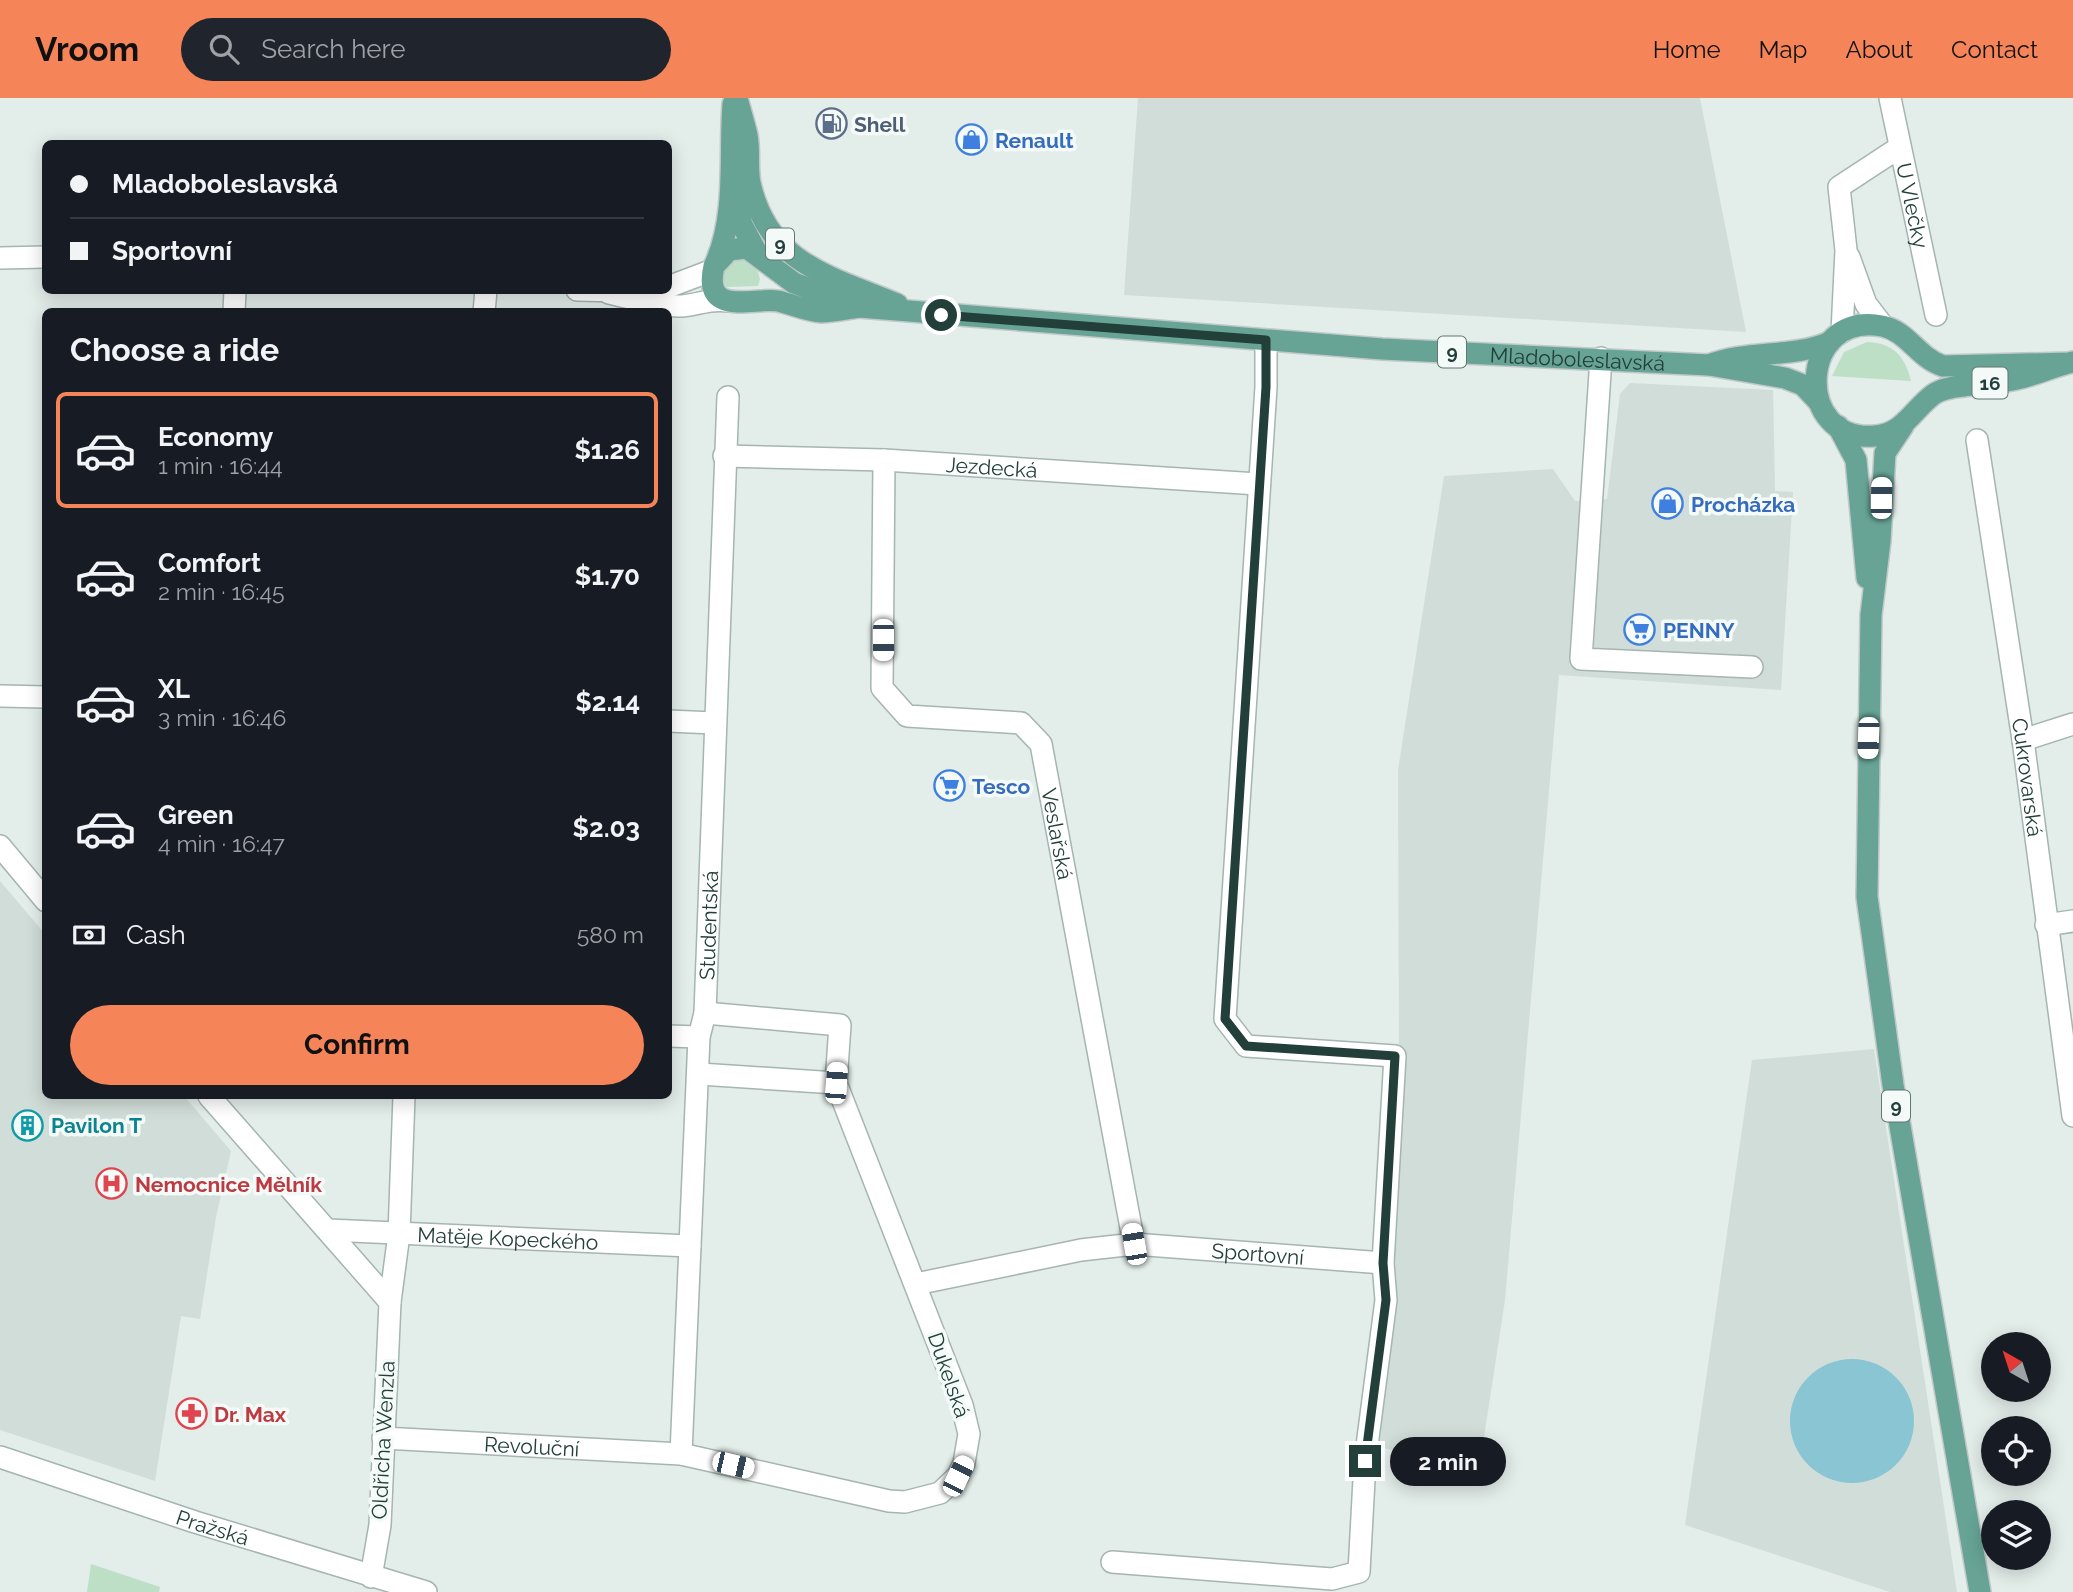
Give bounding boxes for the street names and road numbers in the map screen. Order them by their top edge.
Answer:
street label: U Vlečky [1892,161,1934,251]
road number: 9 [766,228,794,260]
road number: 9 [1438,336,1466,368]
street label: Mladoboleslavská [1489,342,1666,375]
road number: 16 [1972,368,2008,398]
street label: Jezdecká [945,452,1038,482]
street label: Cukrovarská [2007,716,2048,838]
street label: Veslařská [1037,786,1078,882]
street label: Studentská [694,870,723,980]
road number: 9 [1882,1090,1910,1122]
street label: Matěje Kopeckého [417,1221,599,1254]
street label: Sportovní [1211,1237,1305,1269]
street label: Dukelská [923,1329,975,1421]
street label: Oldřicha Wenzla [366,1360,400,1520]
street label: Revoluční [484,1431,580,1461]
street label: Pražská [173,1504,252,1550]

